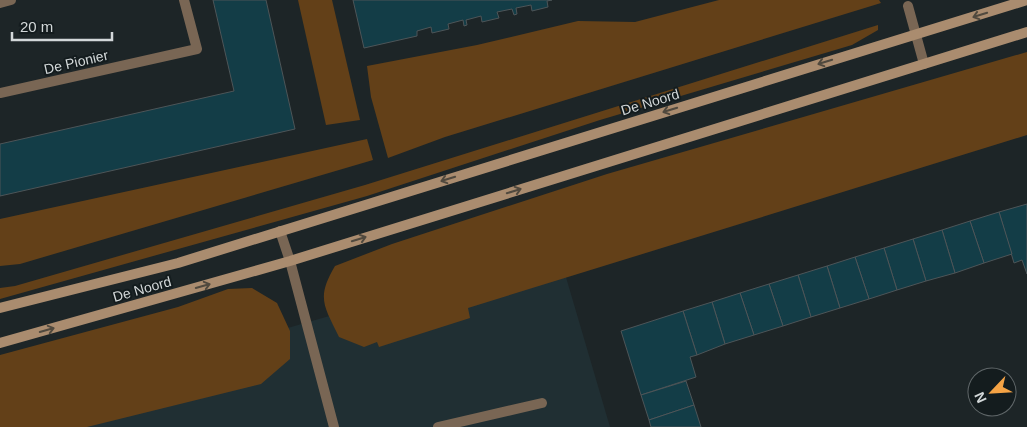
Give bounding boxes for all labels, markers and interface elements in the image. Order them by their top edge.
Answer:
scale bar [12,10,112,42]
one-way arrow [973,10,989,20]
text: 20 m [20,18,53,35]
street label: De Pionier [42,47,110,77]
one-way arrow [817,58,833,68]
street label: De Noord [619,86,681,118]
one-way arrow [662,106,678,116]
one-way arrow [440,175,456,185]
one-way arrow [506,186,522,196]
one-way arrow [351,234,367,244]
street label: De Noord [111,273,173,305]
one-way arrow [195,280,211,290]
one-way arrow [39,324,55,334]
north arrow [967,367,1017,417]
text: N [971,390,990,405]

